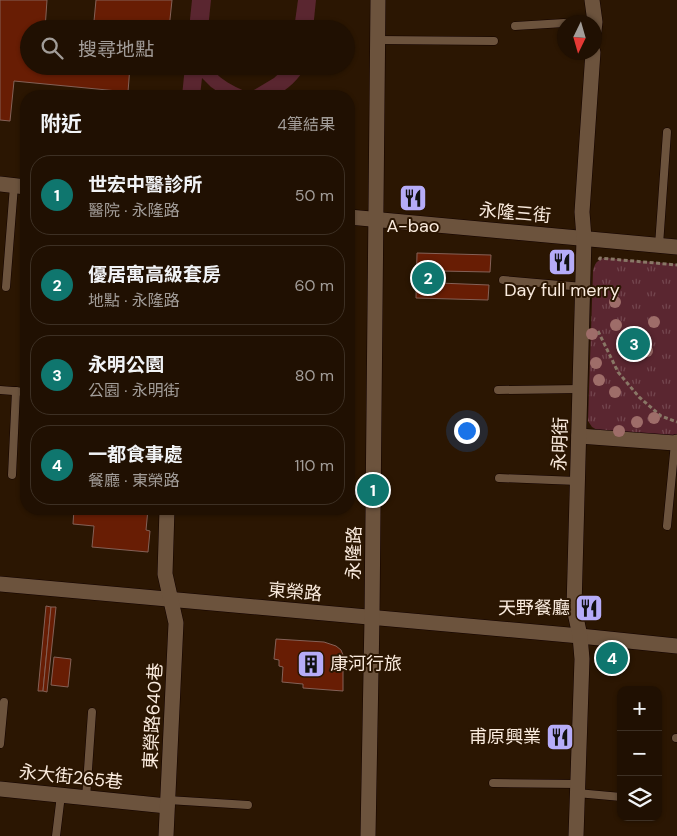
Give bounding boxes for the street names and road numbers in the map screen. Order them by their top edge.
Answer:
street label: 永隆三街 [478,198,552,228]
street label: 永明街 [547,417,573,471]
street label: 永隆路 [342,526,366,580]
street label: 東榮路 [267,578,323,606]
street label: 東榮路640巷 [138,662,168,770]
street label: 永大街265巷 [18,760,124,794]

